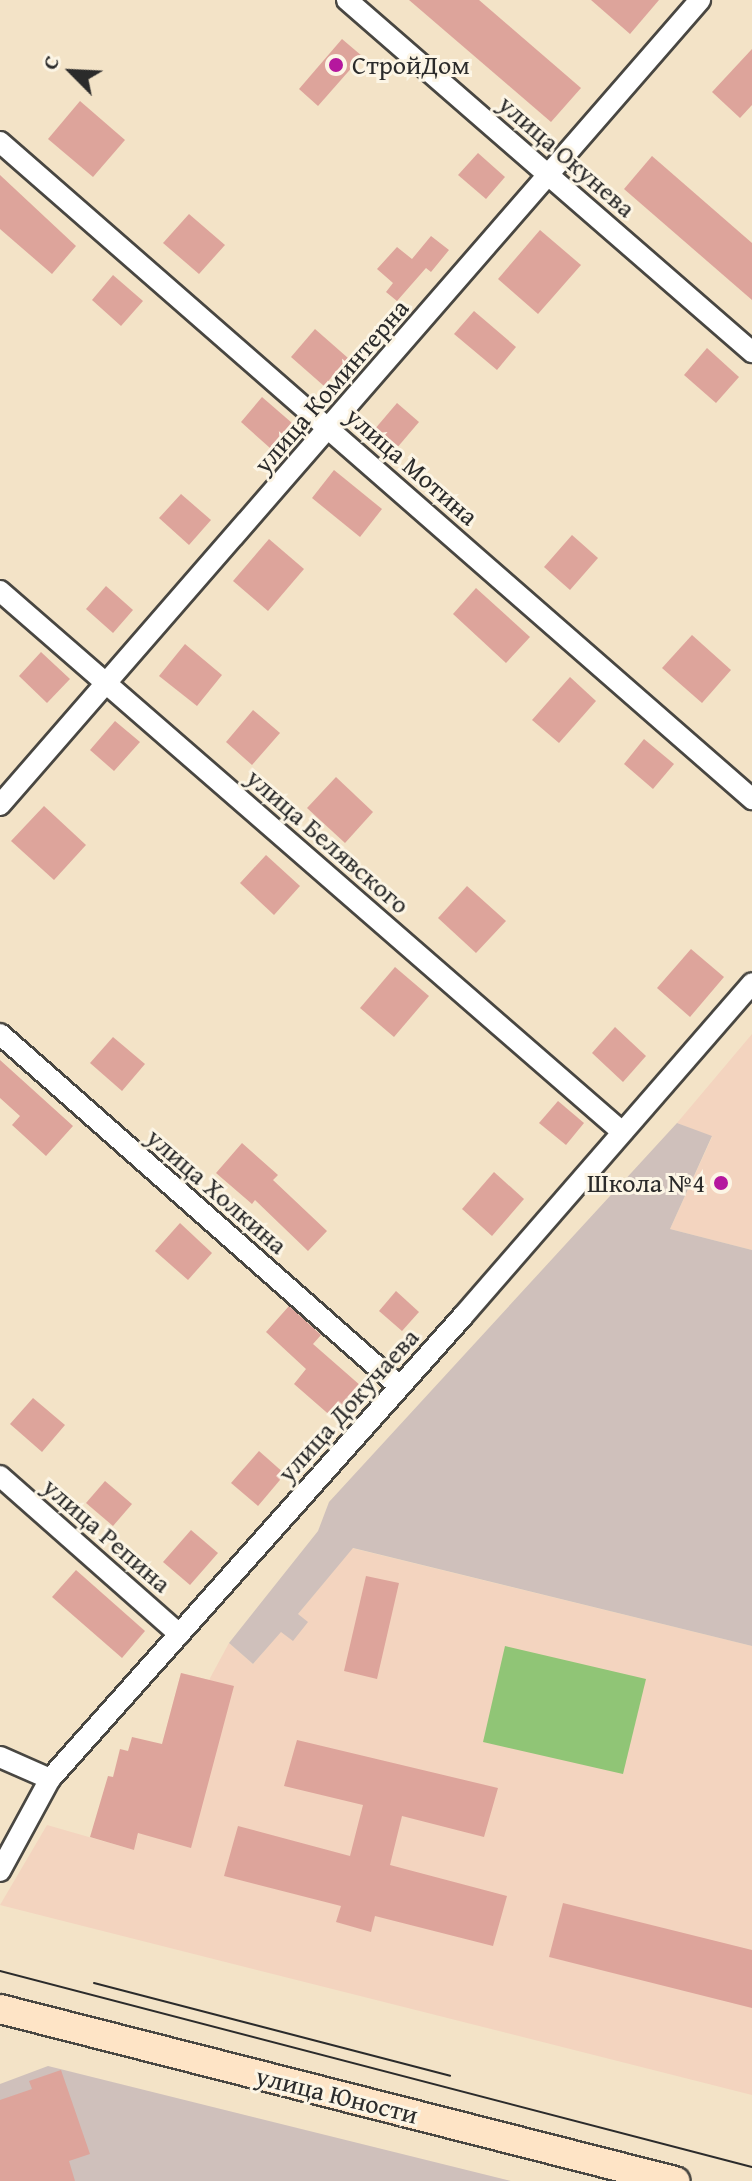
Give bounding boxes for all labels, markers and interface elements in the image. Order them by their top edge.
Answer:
north arrow [32,32,112,112]
place label: СтройДом [352,49,470,81]
text: С [33,50,67,74]
marker: СтройДом [327,56,345,74]
street label: улица Окунева [492,88,642,224]
street label: улица Коминтерна [247,293,415,479]
street label: улица Мотина [339,400,485,532]
street label: улица Белявского [240,762,416,920]
street label: улица Холкина [140,1121,294,1261]
place label: Школа №4 [587,1167,705,1199]
marker: Школа №4 [712,1174,730,1192]
street label: улица Докучаева [271,1322,425,1488]
street label: улица Репина [37,1471,177,1599]
street label: улица Юности [253,2060,421,2130]

